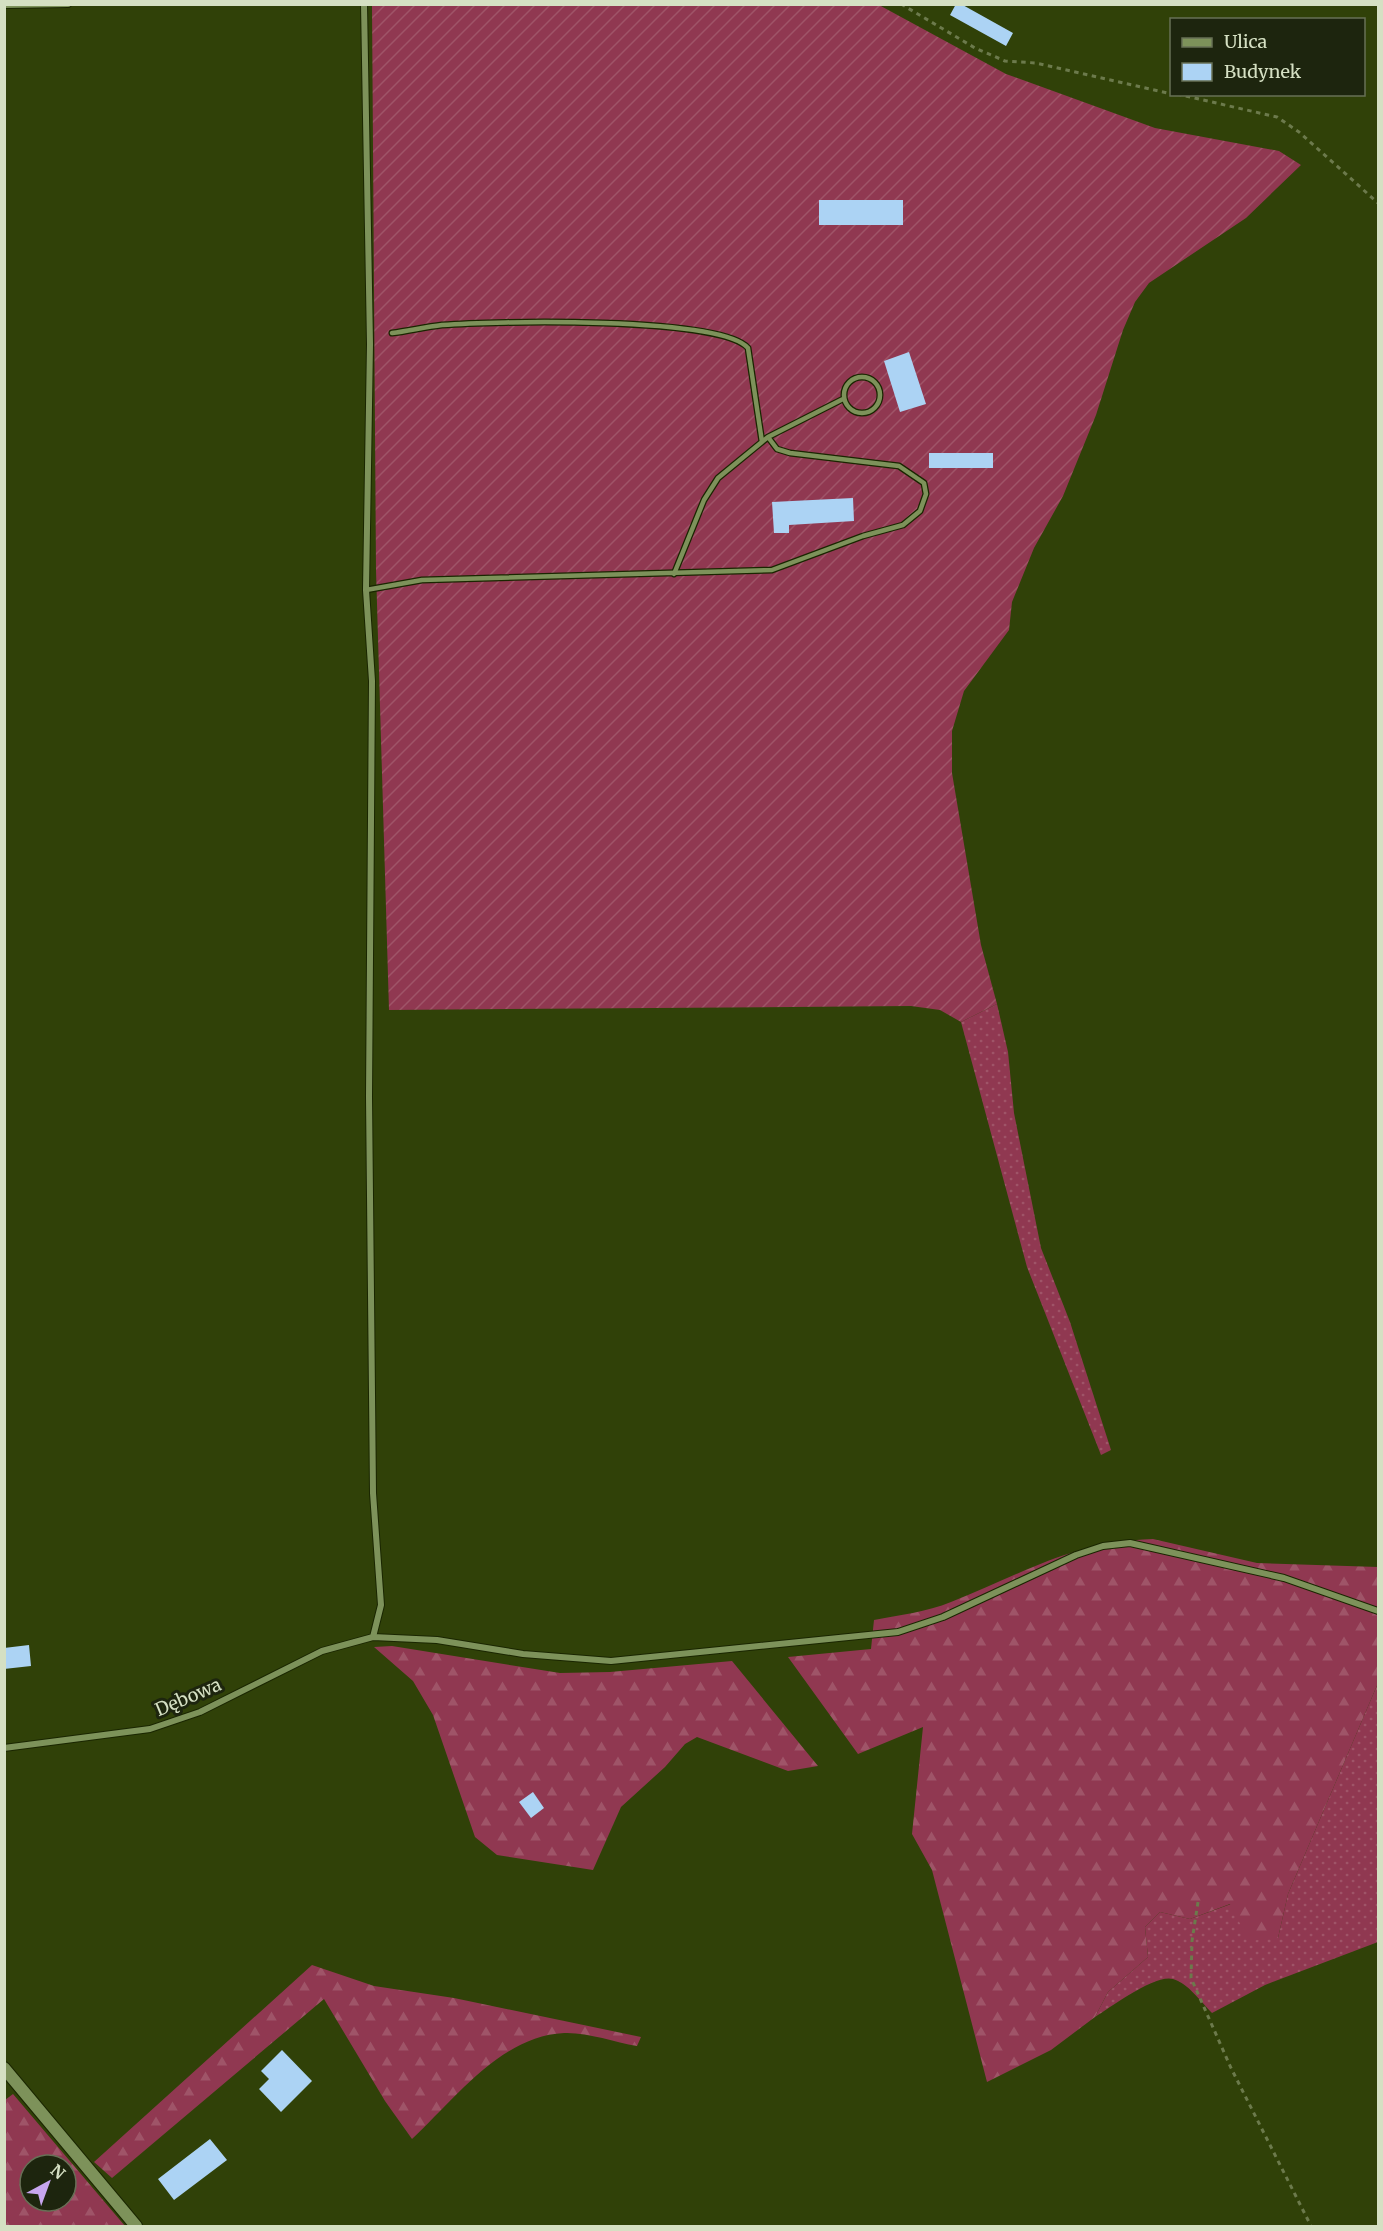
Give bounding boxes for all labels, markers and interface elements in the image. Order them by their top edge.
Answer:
legend [1170,18,1365,96]
text: Ulica [1224,30,1268,53]
text: Budynek [1224,60,1302,83]
street label: Dębowa [151,1673,225,1721]
north arrow [18,2153,78,2213]
text: N [47,2160,69,2184]

